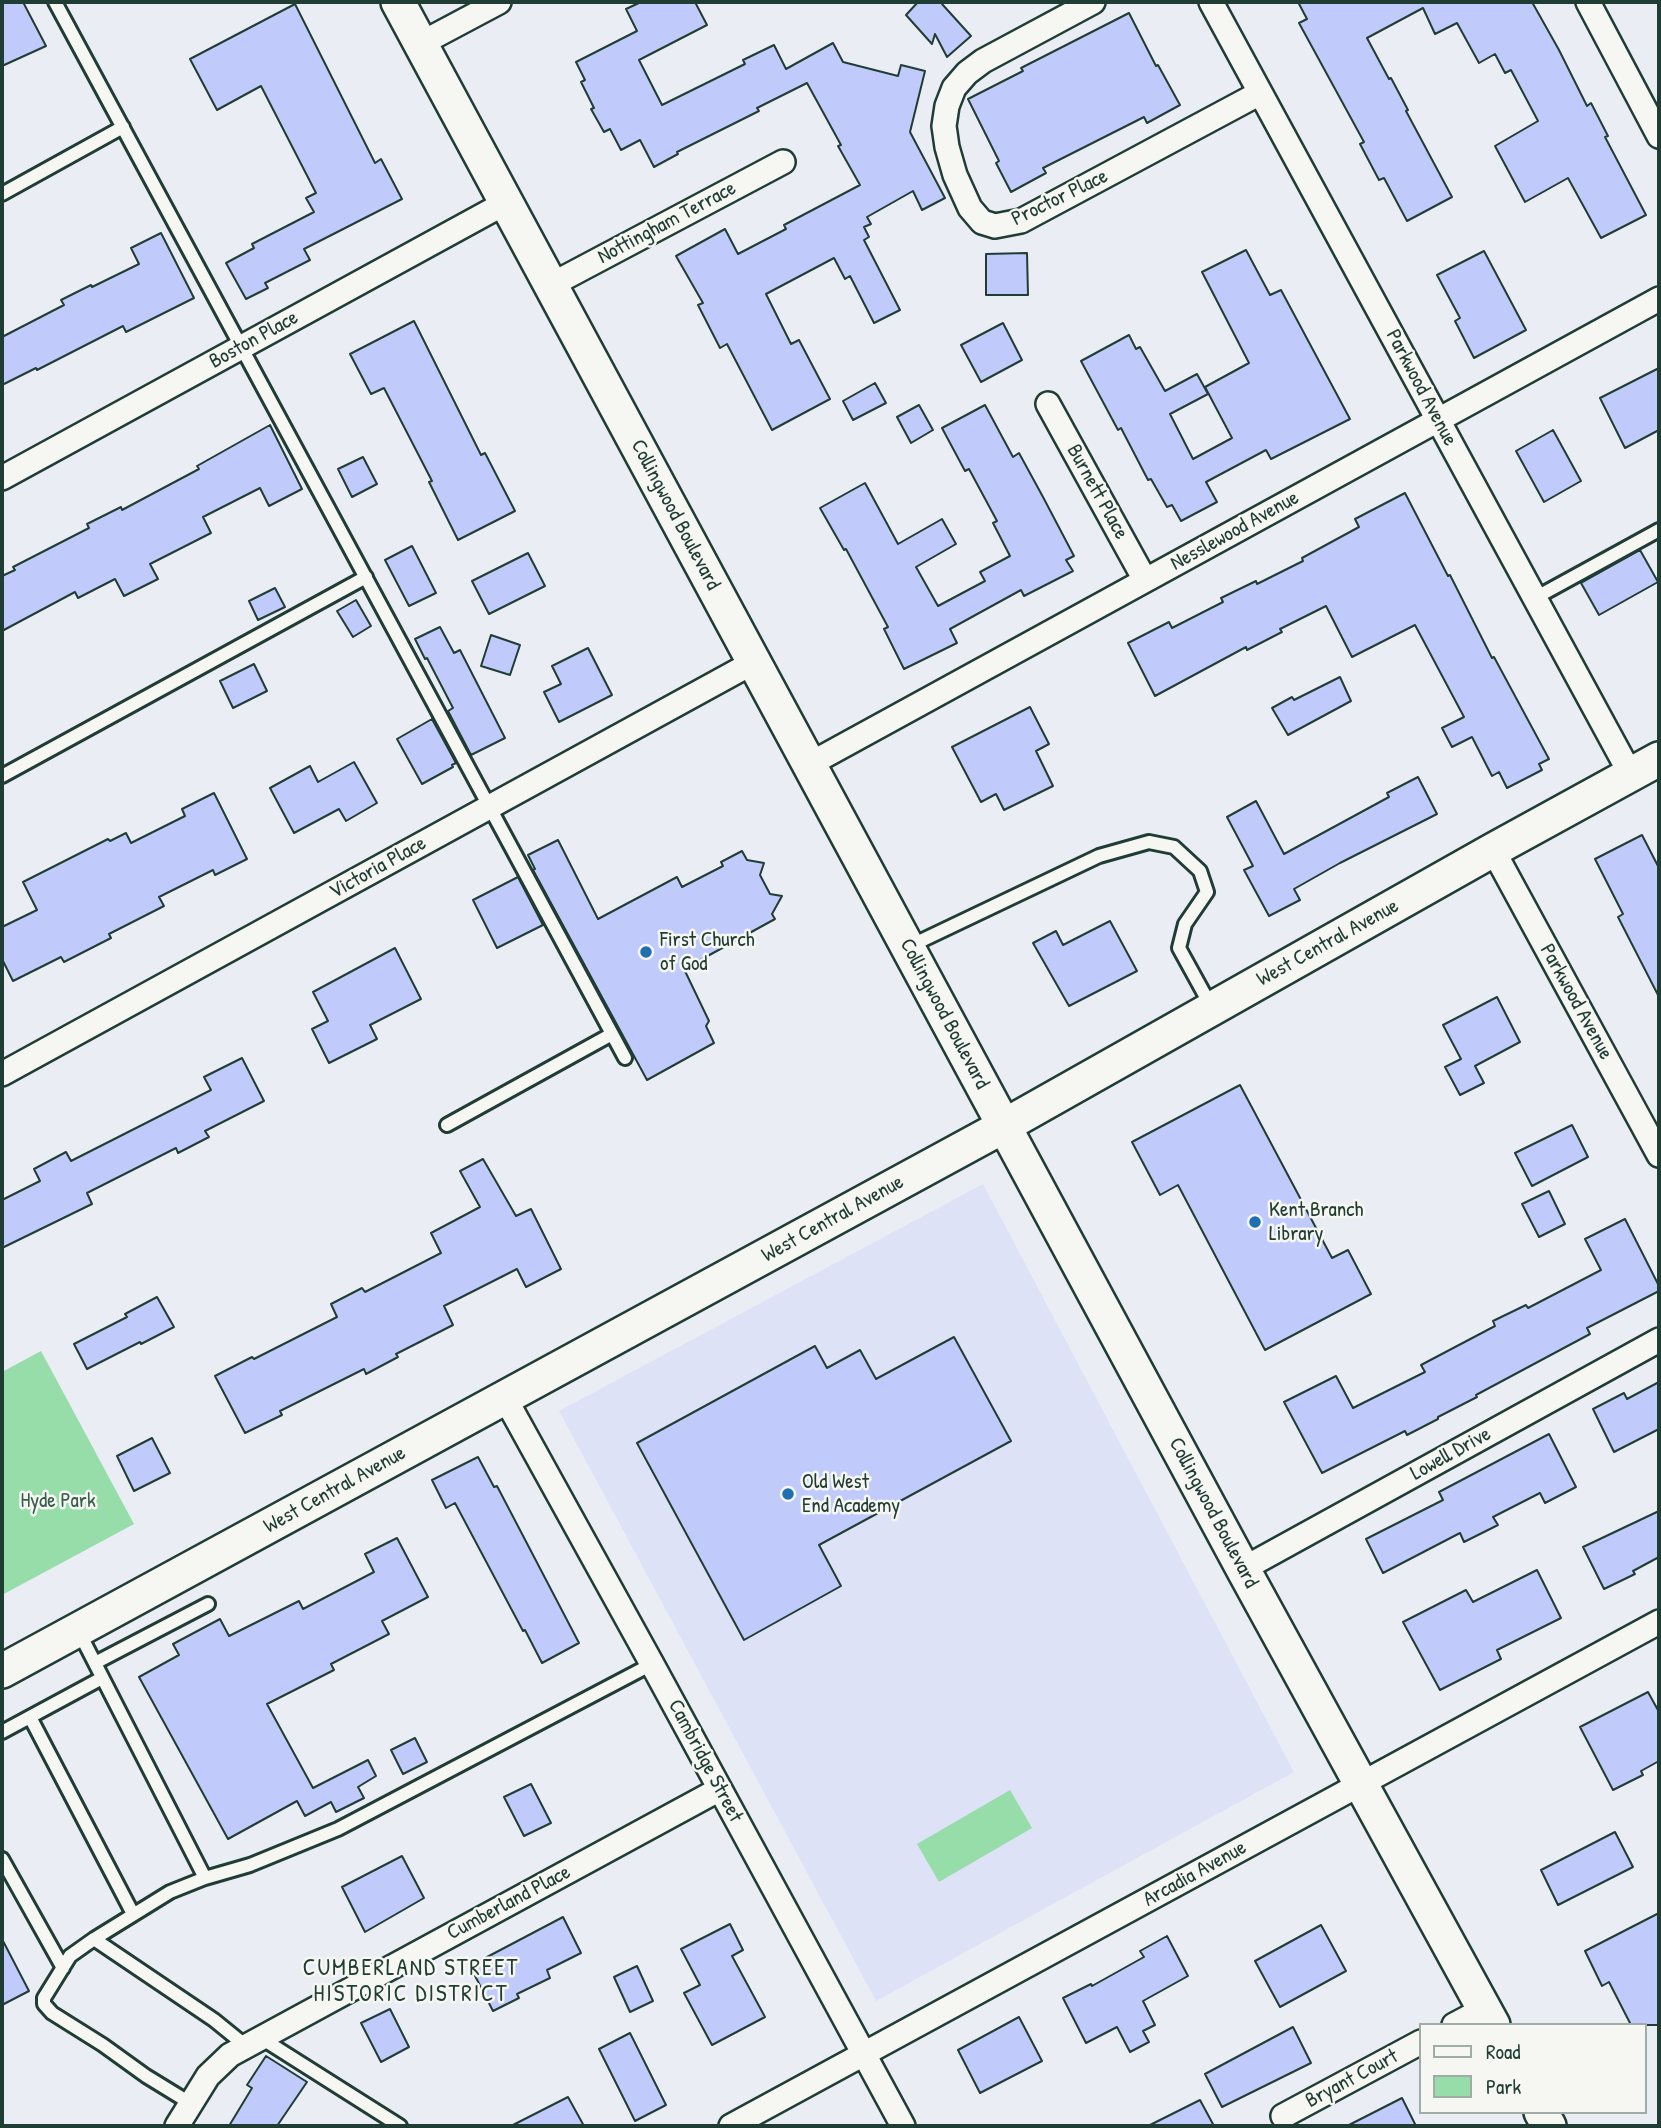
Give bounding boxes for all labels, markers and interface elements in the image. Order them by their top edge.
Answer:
street label: Proctor Place [1008,164,1112,232]
street label: Nottingham Terrace [594,176,740,270]
street label: Boston Place [205,305,303,375]
street label: Parkwood Avenue [1380,326,1462,450]
street label: Collingwood Boulevard [625,436,725,594]
street label: Burnett Place [1061,440,1133,544]
street label: Nesslewood Avenue [1167,485,1303,577]
street label: Victoria Place [325,831,431,905]
street label: West Central Avenue [1253,894,1403,992]
place label: First Church of God [660,927,755,977]
street label: Collingwood Boulevard [894,935,994,1093]
street label: Parkwood Avenue [1534,940,1618,1064]
marker: First Church of God [638,944,654,960]
street label: West Central Avenue [758,1170,908,1268]
place label: Kent Branch Library [1269,1197,1363,1247]
marker: Kent Branch Library [1247,1214,1263,1230]
street label: Lowell Drive [1407,1422,1495,1486]
street label: Collingwood Boulevard [1163,1434,1263,1592]
street label: West Central Avenue [260,1441,410,1539]
place label: Old West End Academy [802,1469,900,1519]
marker: Old West End Academy [780,1486,796,1502]
park label: Hyde Park [20,1488,96,1514]
street label: Cambridge Street [662,1695,748,1827]
street label: Arcadia Avenue [1139,1835,1251,1913]
street label: Cumberland Place [443,1860,575,1946]
district label: CUMBERLAND STREET HISTORIC DISTRICT [305,1955,517,2009]
legend [1420,2023,1647,2114]
text: Road [1486,2037,1520,2066]
street label: Bryant Court [1301,2044,1403,2114]
text: Park [1486,2072,1521,2101]

